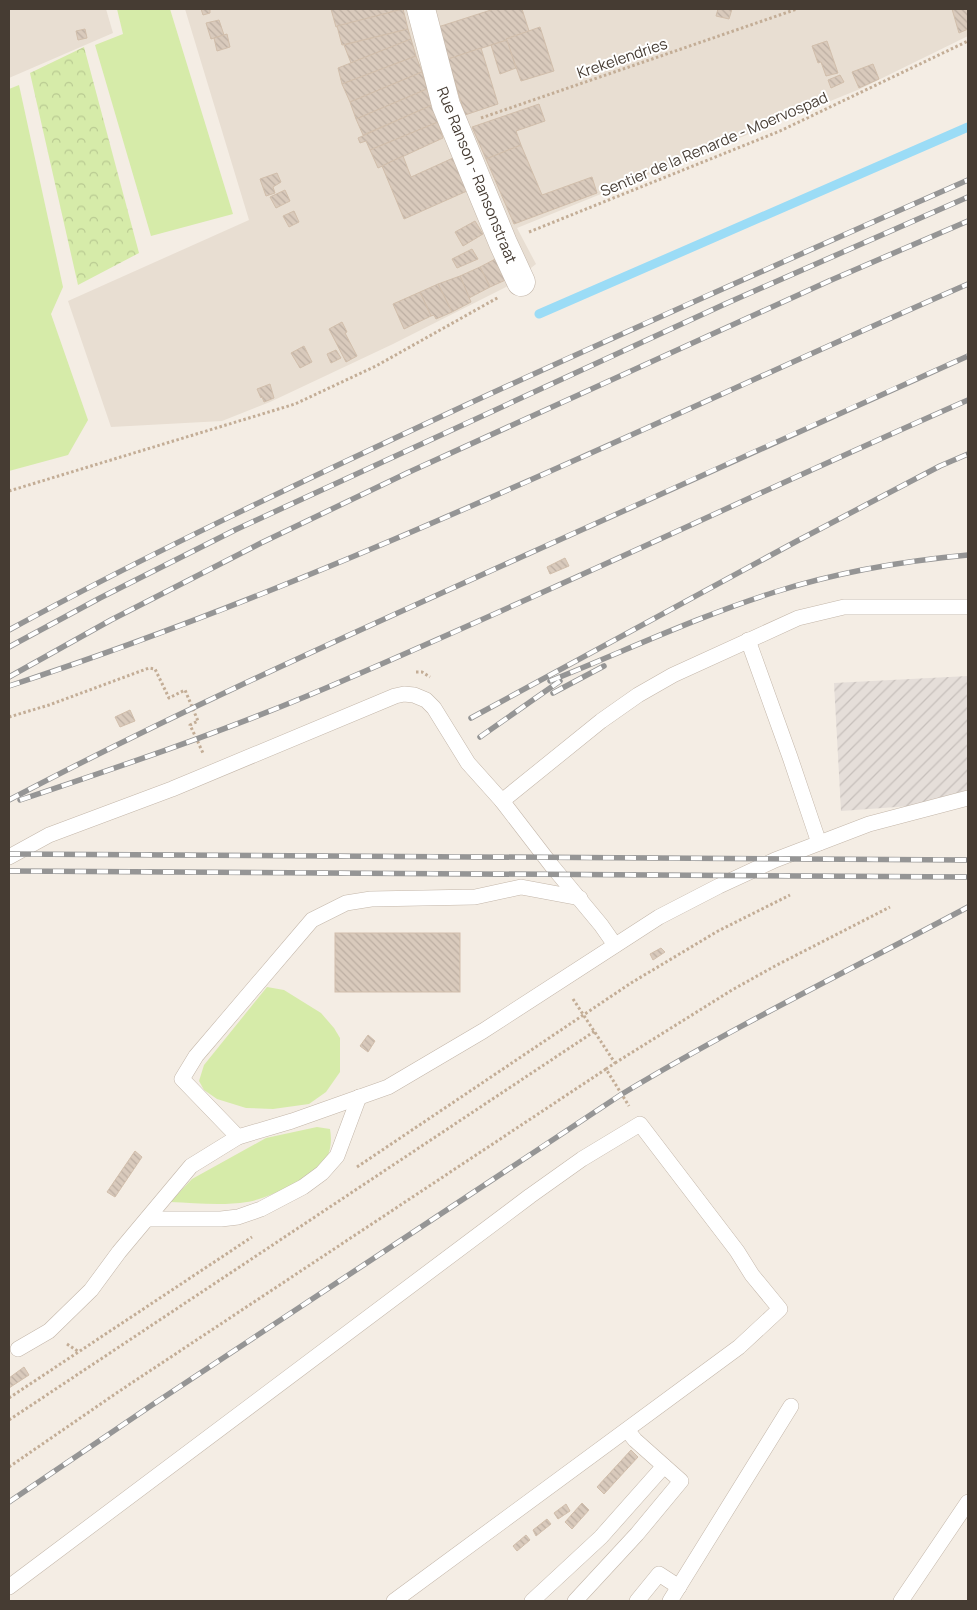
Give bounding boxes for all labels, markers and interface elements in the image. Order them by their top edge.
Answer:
street label: Krekelendries [574,33,670,83]
street label: Rue Ranson - Ransonstraat [432,84,522,266]
street label: Sentier de la Renarde - Moervospad [597,86,831,202]

